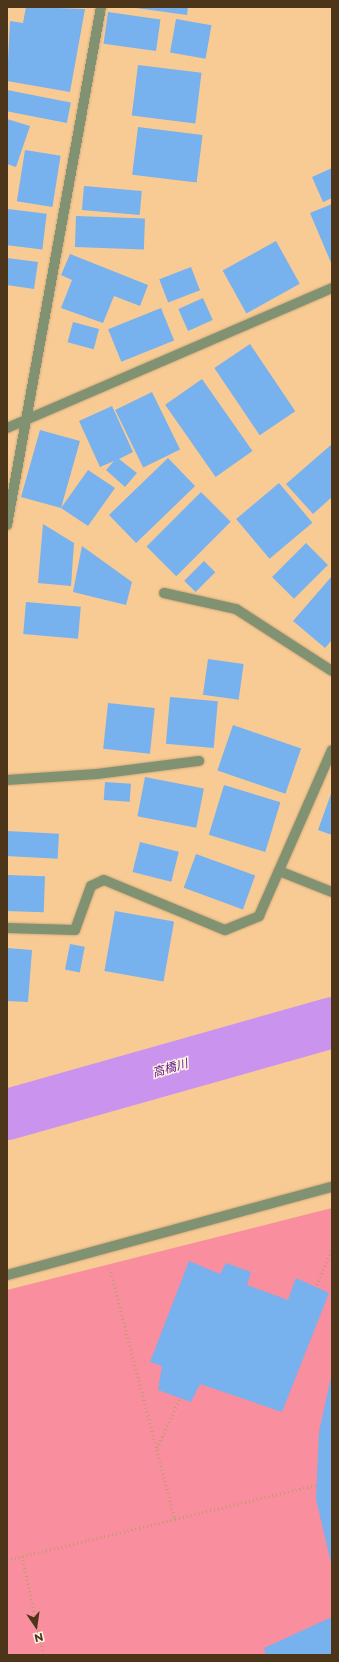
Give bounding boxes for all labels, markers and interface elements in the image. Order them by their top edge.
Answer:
water label: 高橋川 [151,1056,189,1080]
north arrow [16,1606,56,1646]
text: N [33,1630,45,1646]

